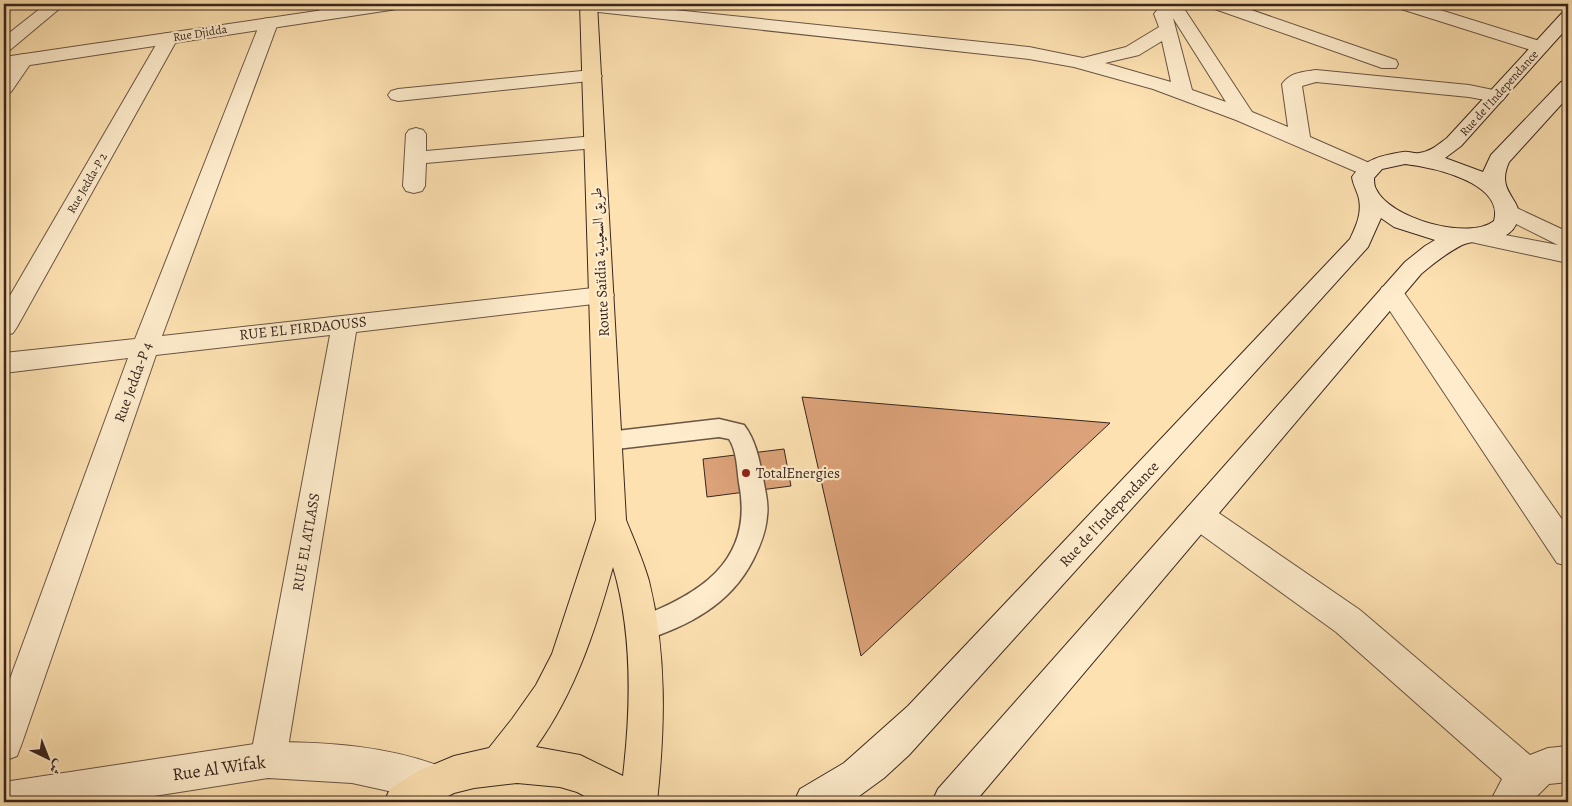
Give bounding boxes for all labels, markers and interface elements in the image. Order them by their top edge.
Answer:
street label: Rue Djidda [172,21,229,45]
street label: Rue de l'Independance [1456,47,1542,139]
street label: Rue Jedda-P 2 [63,150,111,216]
street label: Route Saïdia طريق السعيدية [586,187,614,337]
street label: RUE EL FIRDAOUSS [238,311,368,345]
street label: Rue Jedda-P 4 [109,339,157,425]
street label: Rue de l'Independance [1055,457,1163,571]
place label: TotalEnergies [756,463,840,483]
marker: TotalEnergies [740,467,752,479]
street label: RUE EL ATLASS [288,491,324,593]
north arrow [22,734,72,784]
street label: Rue Al Wifak [171,750,267,786]
text: ش [45,755,68,779]

